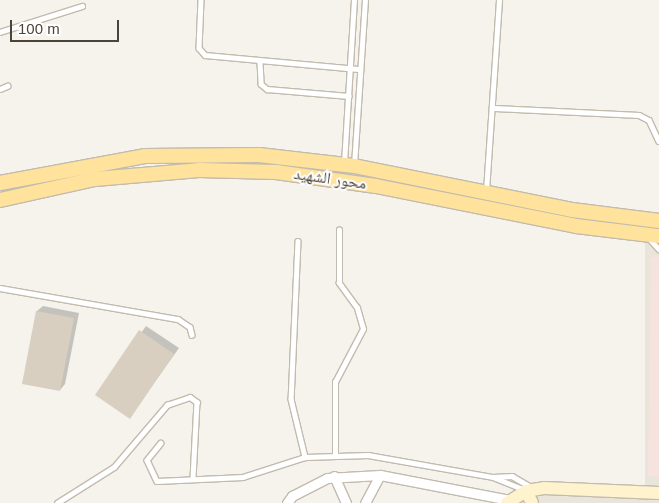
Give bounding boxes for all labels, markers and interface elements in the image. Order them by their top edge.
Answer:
scale bar [12,10,121,42]
text: 100 m [18,20,60,37]
street label: محور الشهيد [292,164,368,194]

